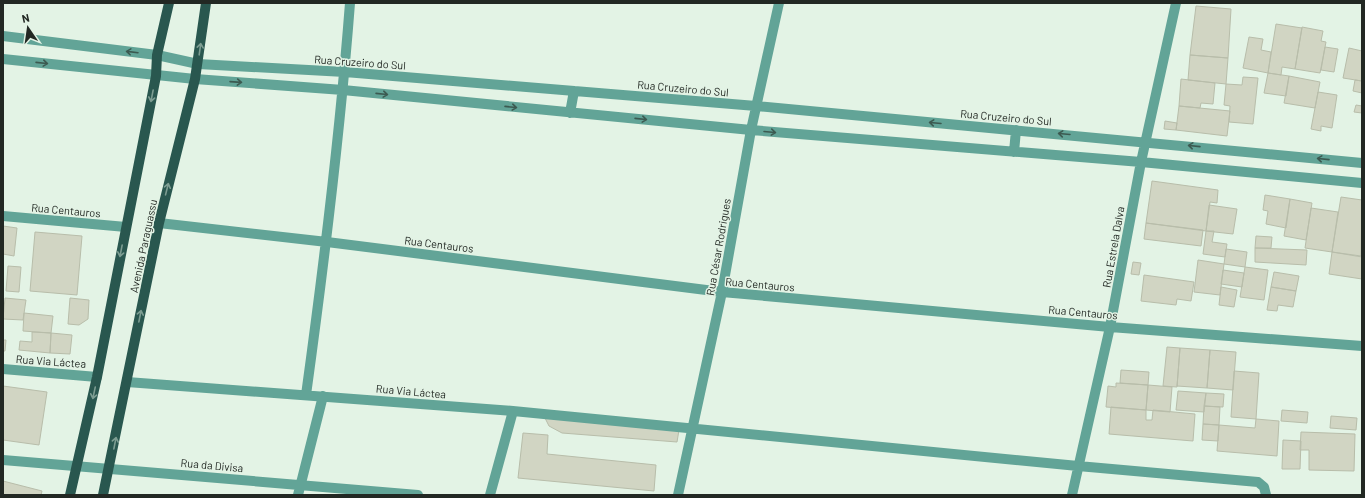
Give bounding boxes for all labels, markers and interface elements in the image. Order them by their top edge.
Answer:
north arrow [8,8,48,48]
text: N [21,11,31,25]
one-way arrow [196,43,204,56]
one-way arrow [126,48,139,56]
street label: Rua Cruzeiro do Sul [314,52,406,72]
one-way arrow [35,60,48,67]
street label: Rua Cruzeiro do Sul [637,78,729,98]
one-way arrow [230,79,243,86]
one-way arrow [147,89,155,102]
one-way arrow [375,90,388,98]
one-way arrow [504,103,517,110]
street label: Rua Cruzeiro do Sul [960,107,1052,127]
one-way arrow [634,116,647,123]
one-way arrow [929,119,942,126]
one-way arrow [763,128,776,136]
one-way arrow [1058,131,1071,138]
one-way arrow [1188,143,1201,150]
one-way arrow [1317,155,1330,163]
one-way arrow [164,182,172,195]
street label: Rua César Rodrigues [703,197,733,297]
street label: Avenida Paraguassu [127,198,159,294]
street label: Rua Centauros [31,200,101,220]
street label: Rua Estrela Dalva [1099,205,1127,289]
street label: Rua Centauros [404,233,474,255]
one-way arrow [117,244,125,257]
street label: Rua Centauros [725,274,795,294]
street label: Rua Centauros [1048,302,1118,322]
one-way arrow [137,310,145,323]
street label: Rua Via Láctea [15,352,87,370]
street label: Rua Via Láctea [375,381,447,401]
one-way arrow [89,386,97,399]
one-way arrow [111,437,119,450]
street label: Rua da Divisa [180,456,244,474]

